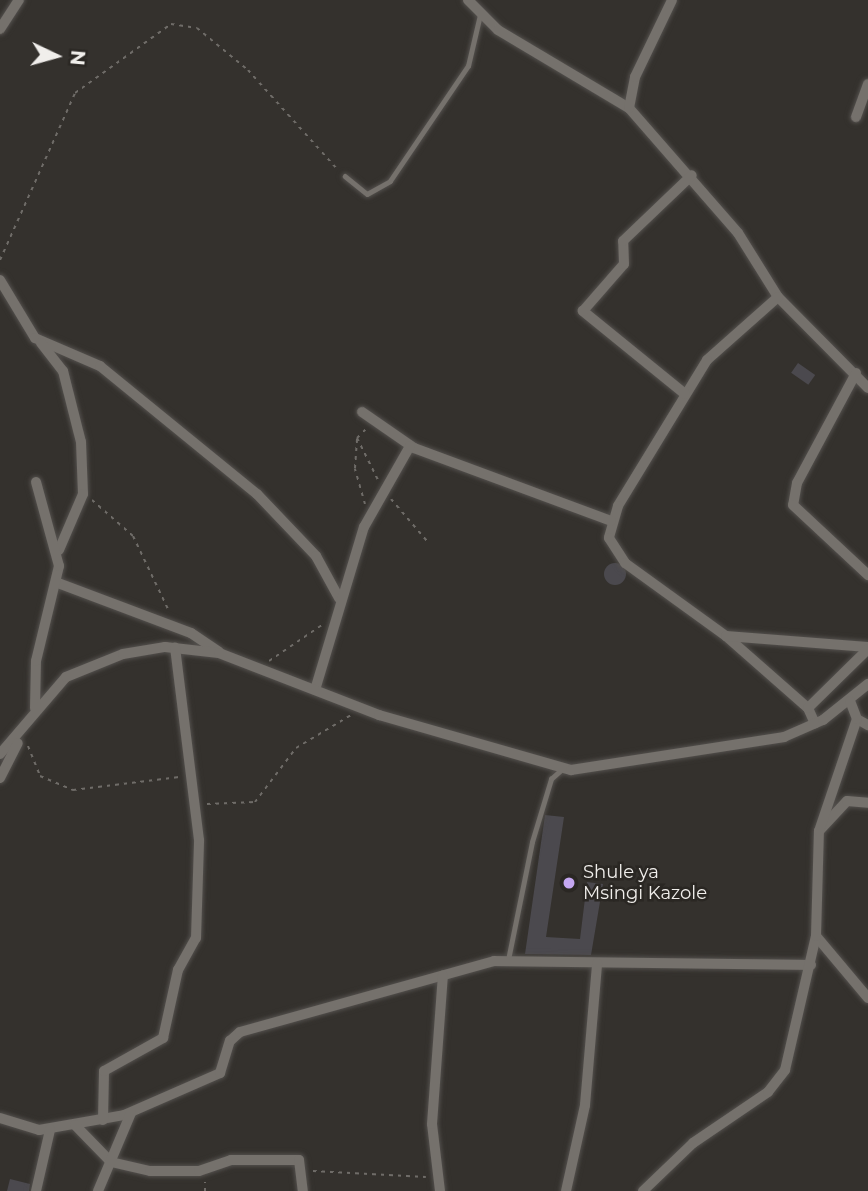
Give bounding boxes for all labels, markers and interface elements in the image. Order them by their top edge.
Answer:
north arrow [21,21,91,91]
text: N [65,49,90,67]
place label: Shule ya Msingi Kazole [583,862,707,904]
marker: Shule ya Msingi Kazole [561,875,577,891]

